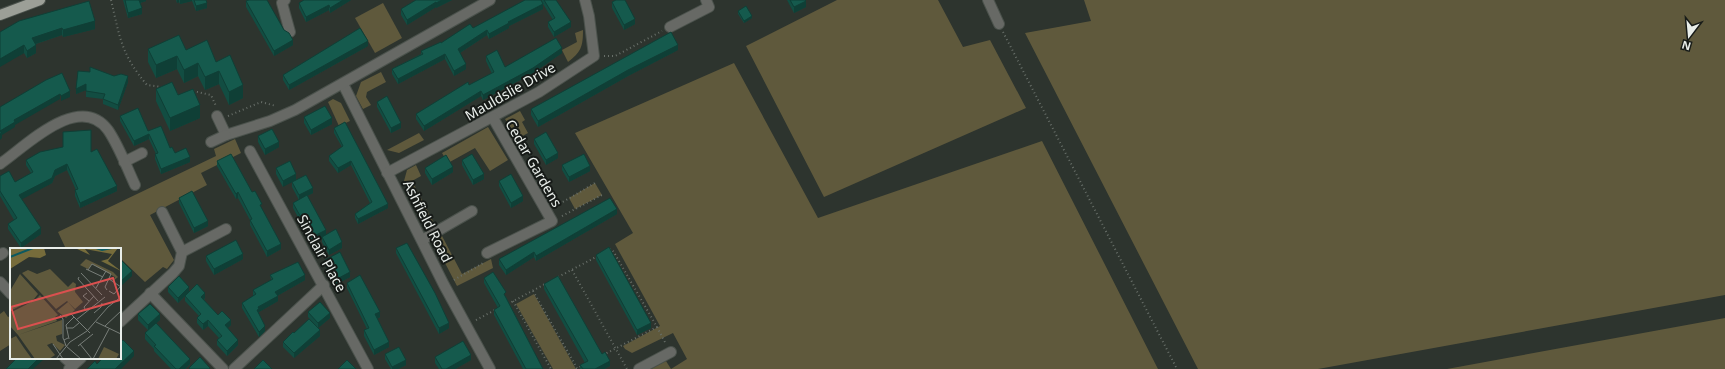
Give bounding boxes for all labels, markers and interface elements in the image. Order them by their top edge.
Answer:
north arrow [1669,16,1709,56]
text: N [1680,38,1692,55]
street label: Mauldslie Drive [461,57,559,125]
street label: Cedar Gardens [501,116,567,210]
street label: Ashfield Road [399,177,457,265]
street label: Sinclair Place [293,211,351,295]
inset map [10,248,121,359]

